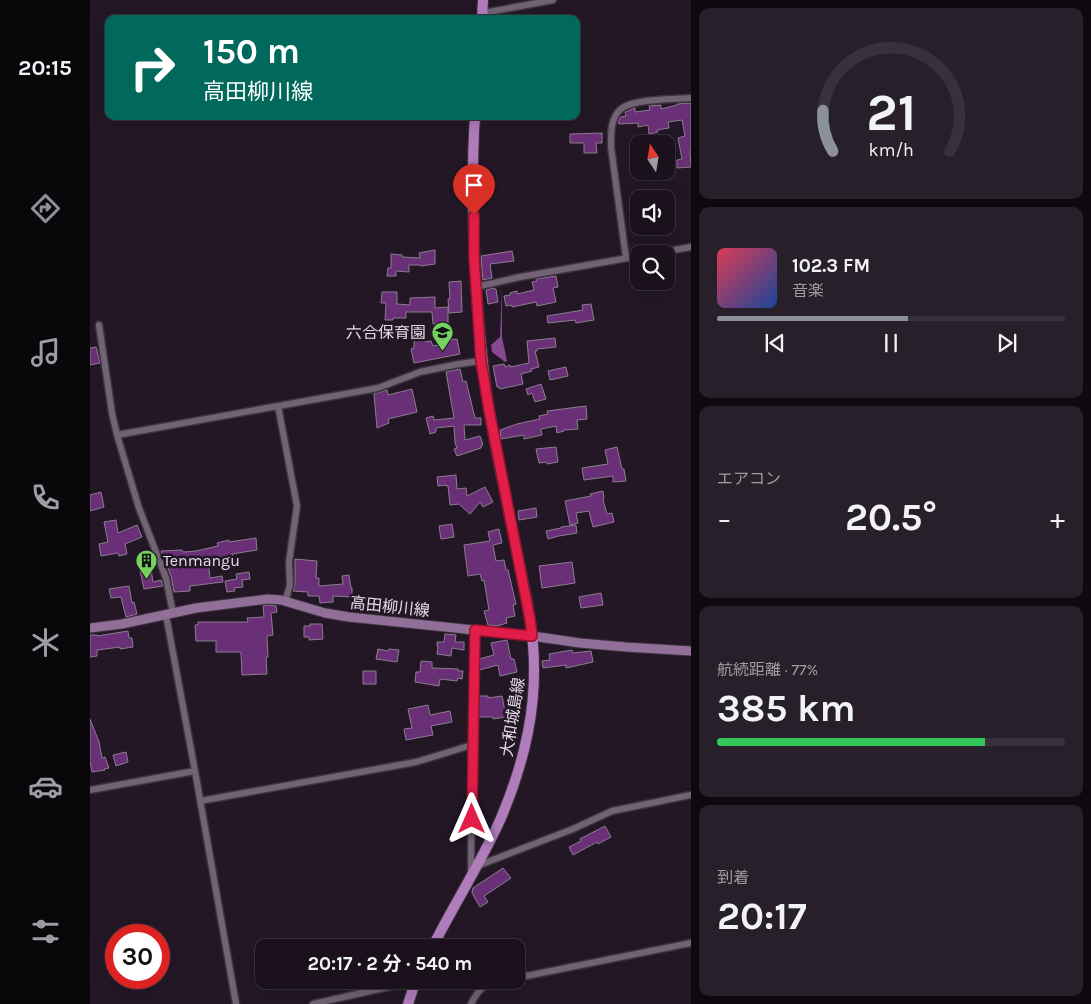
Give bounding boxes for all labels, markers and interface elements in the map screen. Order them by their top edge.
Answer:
text: 150 m [203,31,300,72]
icon: right [120,35,185,100]
text: 20:15 [18,55,72,81]
text: 高田柳川線 [203,79,313,105]
text: 21 [866,82,916,143]
north arrow [630,135,675,180]
map controls [630,135,675,290]
text: km/h [868,140,914,161]
pin [453,164,495,215]
icon: arrive [460,171,488,199]
button: sound [630,190,675,235]
icon: directions [28,191,63,226]
button: search [630,245,675,290]
text: 102.3 FM [792,255,870,277]
text: 音楽 [792,281,824,300]
school or university icon: 六合保育園 [430,320,454,351]
place label: 六合保育園 [346,323,426,342]
icon: previous [761,329,789,357]
icon: pause [877,329,905,357]
icon: next [993,329,1021,357]
icon: music [28,335,63,370]
text: エアコン [717,469,781,488]
icon: phone [28,480,63,515]
text: 20.5° [845,495,937,540]
text: − [717,502,732,535]
text: + [1050,502,1065,535]
building icon: Tenmangu [135,548,159,579]
place label: Tenmangu [163,551,240,570]
street label: 高田柳川線 [349,593,431,620]
icon: climate [28,625,63,660]
text: 航続距離 · 77% [717,660,818,679]
street label: 大和城島線 [497,676,528,758]
text: 385 km [717,686,855,731]
icon: car [28,769,63,804]
position arrow [445,792,497,844]
text: 到着 [717,868,749,887]
text: 20:17 [717,894,807,939]
icon: filters [28,914,63,949]
speed limit sign: 30 [105,924,170,989]
text: 20:17 · 2 分 · 540 m [308,953,472,975]

